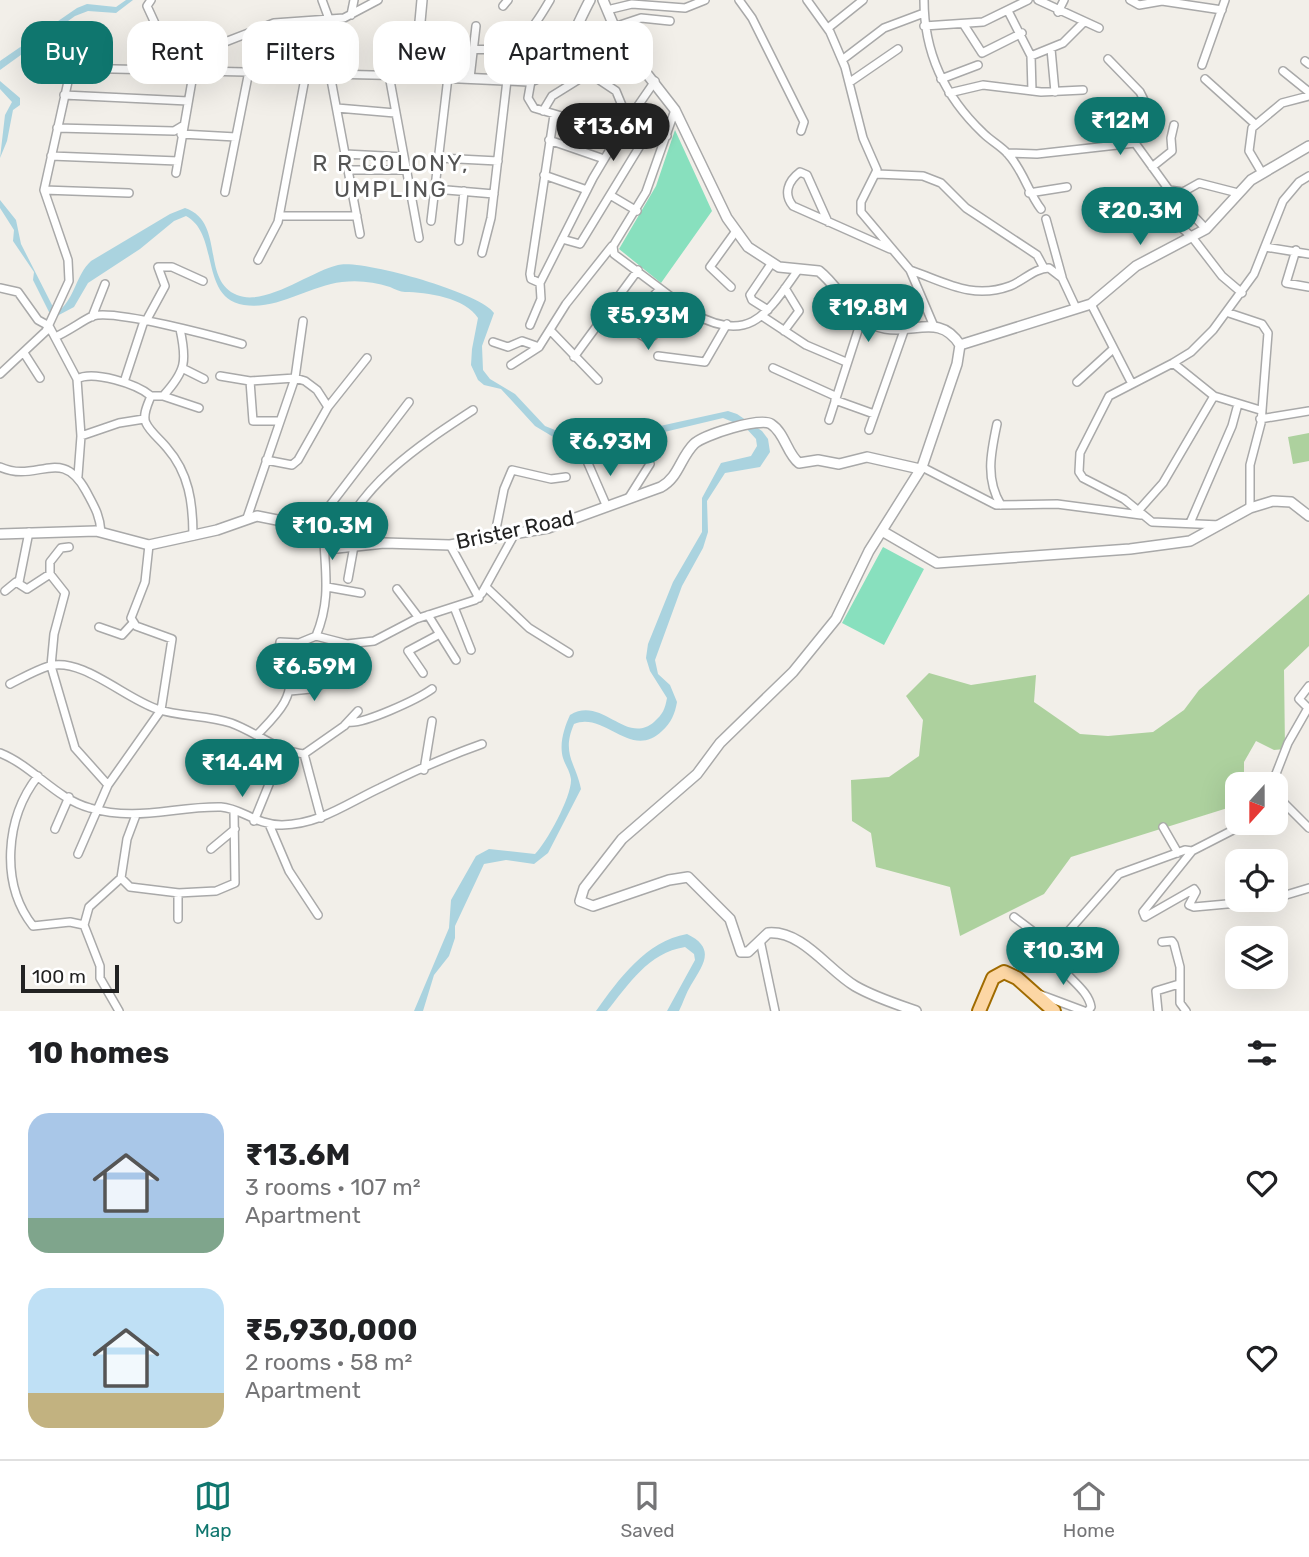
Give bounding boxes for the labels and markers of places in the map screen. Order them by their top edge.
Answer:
pin: ₹12M [1079,97,1161,157]
pin: ₹13.6M [556,104,670,163]
pin: ₹20.3M [1083,188,1197,247]
pin: ₹19.8M [811,284,925,344]
pin: ₹5.93M [591,292,705,352]
pin: ₹6.93M [553,419,667,478]
pin: ₹10.3M [275,503,389,562]
pin: ₹6.59M [257,644,371,703]
pin: ₹14.4M [185,740,299,799]
pin: ₹10.3M [1006,928,1120,987]

